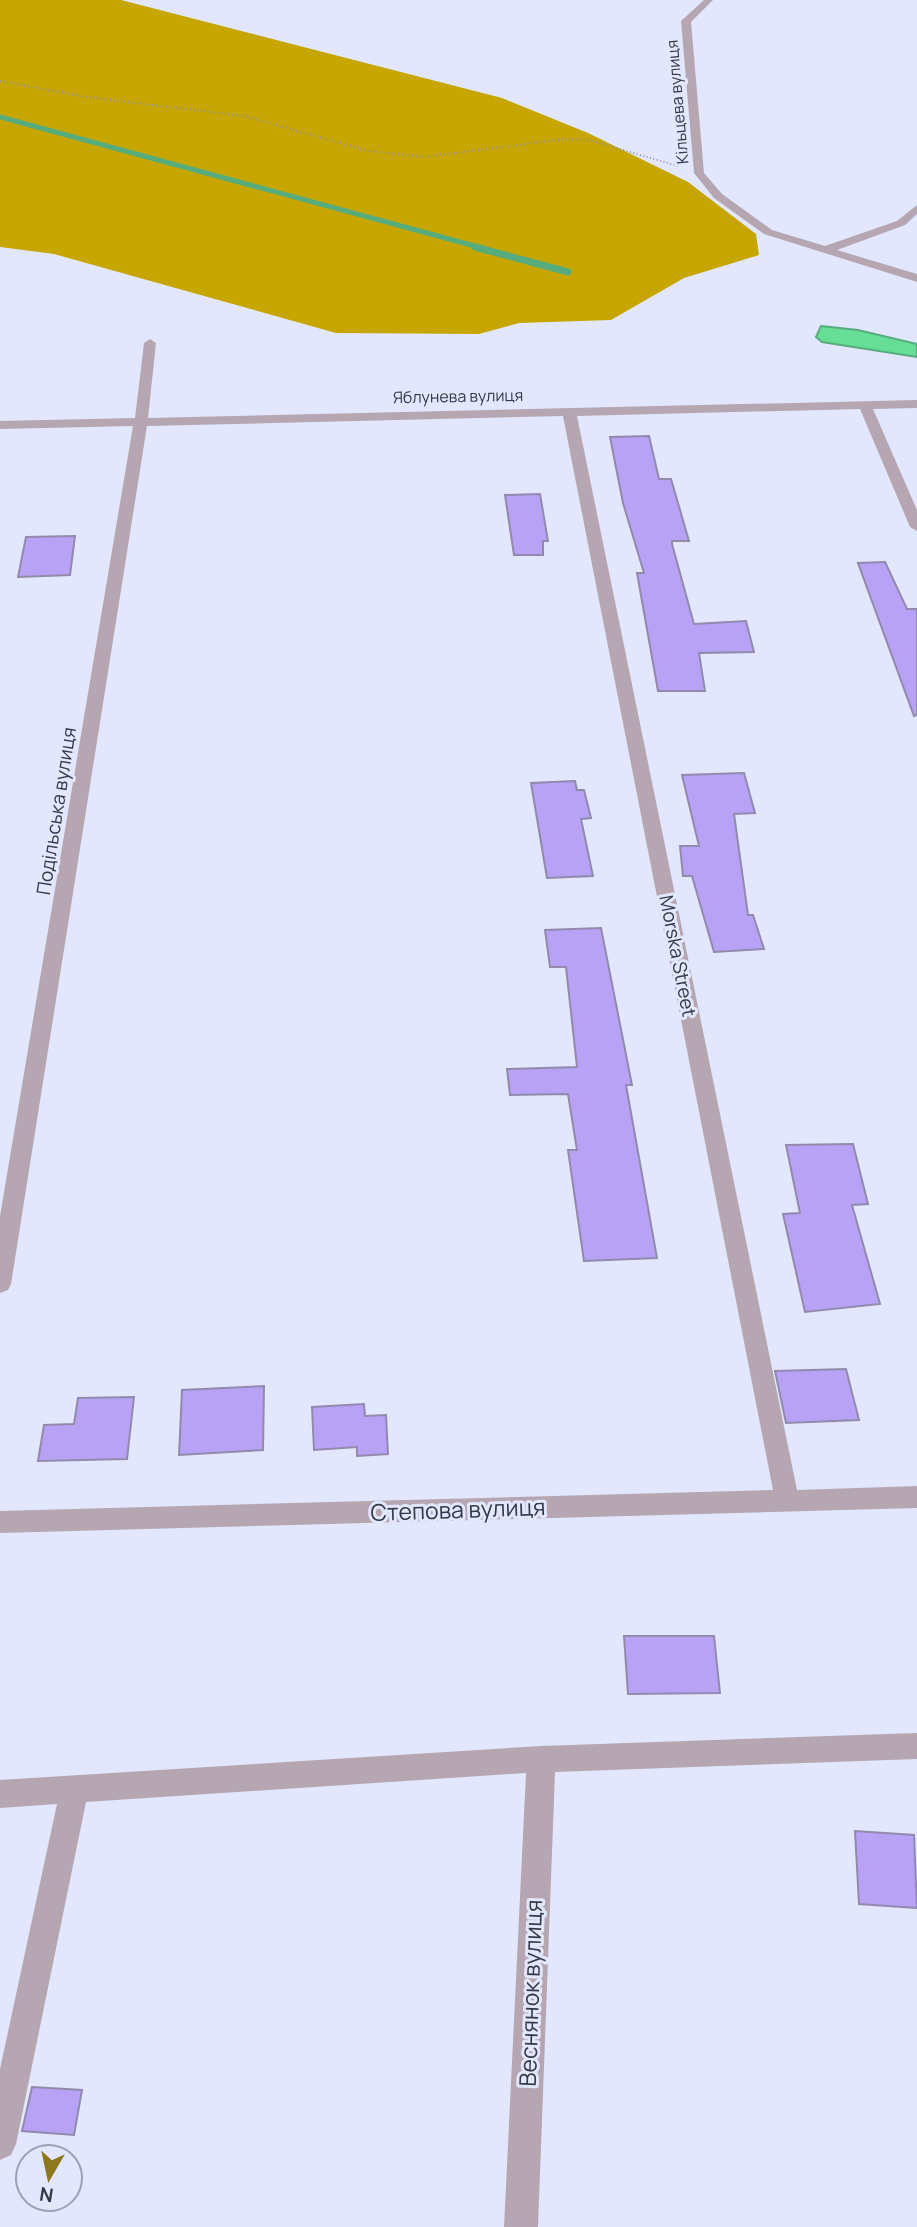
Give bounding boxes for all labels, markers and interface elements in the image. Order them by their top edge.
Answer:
street label: Кільцева вулиця [661,39,693,165]
street label: Яблунева вулиця [393,384,523,408]
street label: Подільська вулиця [30,725,82,897]
street label: Morska Street [653,893,703,1019]
street label: Степова вулиця [370,1490,546,1528]
street label: Веснянок вулиця [511,1899,549,2087]
north arrow [14,2143,84,2213]
text: N [38,2181,55,2209]

